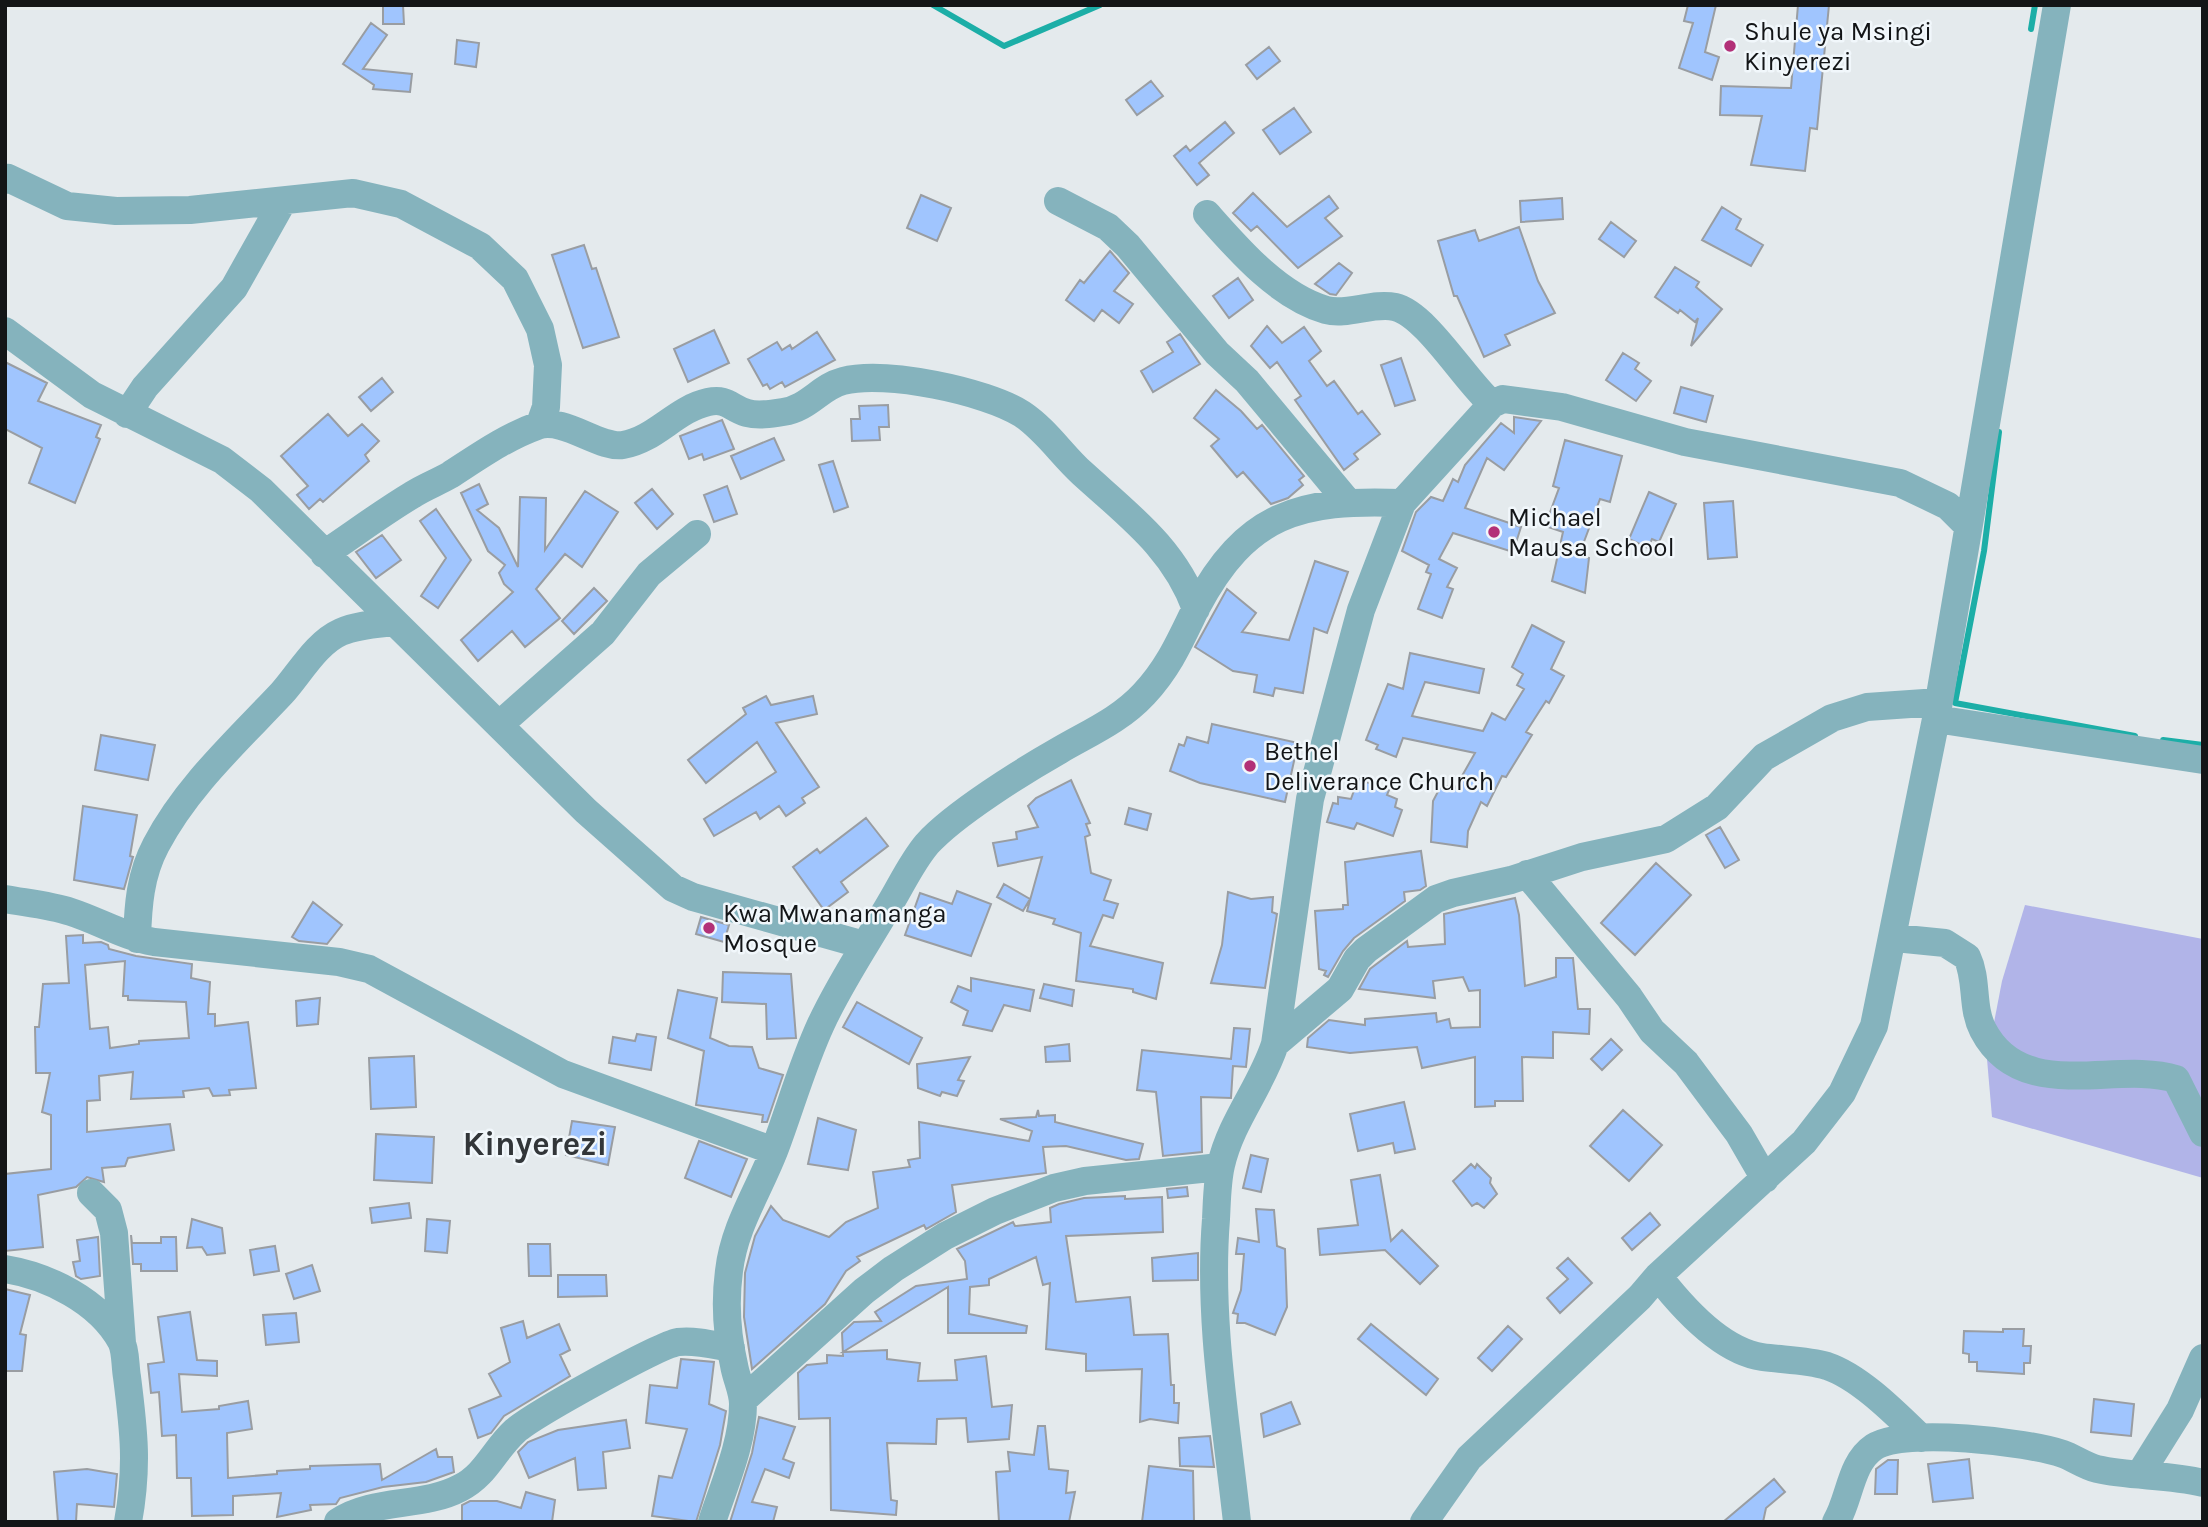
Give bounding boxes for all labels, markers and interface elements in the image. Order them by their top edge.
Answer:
place label: Shule ya Msingi Kinyerezi [1744,16,1932,77]
marker: Shule ya Msingi Kinyerezi [1722,38,1738,54]
place label: Michael Mausa School [1508,502,1675,563]
marker: Michael Mausa School [1486,524,1502,540]
place label: Bethel Deliverance Church [1264,736,1494,797]
marker: Bethel Deliverance Church [1242,758,1258,774]
place label: Kwa Mwanamanga Mosque [723,898,947,959]
marker: Kwa Mwanamanga Mosque [701,920,717,936]
district label: Kinyerezi [463,1125,607,1163]

